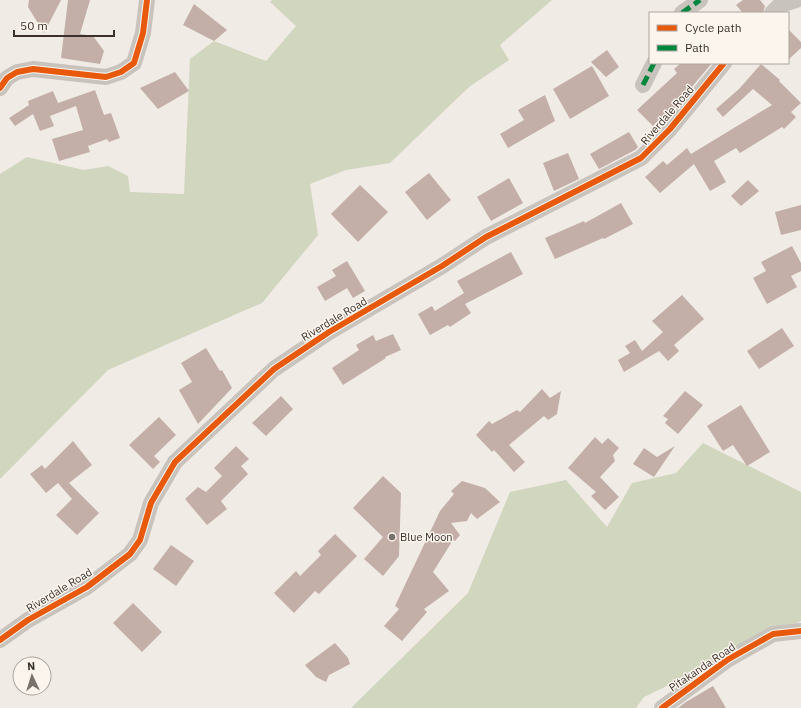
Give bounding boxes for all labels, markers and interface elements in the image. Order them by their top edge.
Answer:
scale bar [14,12,114,38]
legend [649,12,789,64]
text: 50 m [20,18,48,33]
text: Cycle path [685,20,742,35]
text: Path [685,40,710,55]
street label: Riverdale Road [637,82,697,148]
street label: Riverdale Road [299,294,369,344]
place label: Blue Moon [400,530,453,544]
marker: Blue Moon [387,532,397,542]
street label: Riverdale Road [24,565,94,615]
street label: Pitakanda Road [666,640,738,694]
north arrow [12,656,52,696]
text: N [27,659,36,673]

